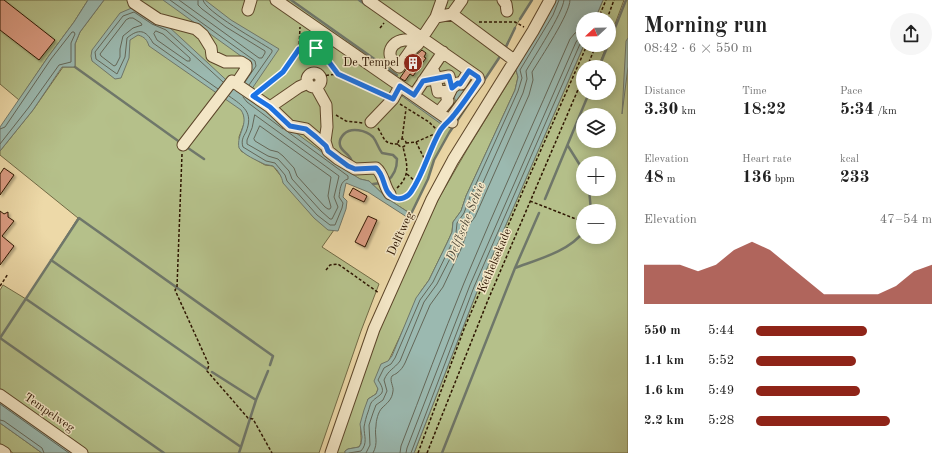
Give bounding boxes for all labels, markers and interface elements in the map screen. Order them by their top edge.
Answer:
north arrow [576,12,616,52]
map controls [576,12,616,244]
button: share [890,13,932,55]
text: Morning run [644,15,767,37]
pin [299,31,333,65]
icon: arrive [305,37,327,59]
text: 08:42 · 6 × 550 m [644,42,752,55]
building icon: De Tempel [402,52,424,74]
place label: De Tempel [343,57,399,69]
button: locate [576,60,616,100]
text: Distance [644,86,685,97]
text: Time [742,86,767,97]
text: Pace [840,86,862,97]
text: 3.30 [644,101,678,118]
text: 18:22 [742,101,786,118]
text: 5:34 [840,101,874,118]
text: km [678,106,696,117]
text: /km [874,106,897,117]
button: layers [576,108,616,148]
text: Elevation [644,154,689,165]
text: Heart rate [742,154,791,165]
text: kcal [840,154,859,165]
button: + [576,156,616,196]
text: 48 [644,169,664,186]
text: 136 [742,169,772,186]
text: 233 [840,169,870,186]
text: m [664,174,676,185]
text: bpm [772,174,795,185]
water label: Delftsche Schie [444,181,488,264]
button: − [576,204,616,244]
street label: Delftweg [386,210,417,258]
text: Elevation [644,213,697,226]
text: 47–54 m [880,213,932,226]
street label: Kethelsekade [476,227,514,295]
text: 550 m [644,324,681,337]
text: 5:44 [708,324,734,337]
text: 1.1 km [644,354,684,367]
text: 5:52 [708,354,734,367]
text: 1.6 km [644,384,684,397]
text: 5:49 [708,384,734,397]
street label: Tempelweg [22,391,77,435]
text: 2.2 km [644,414,684,427]
text: 5:28 [708,414,734,427]

